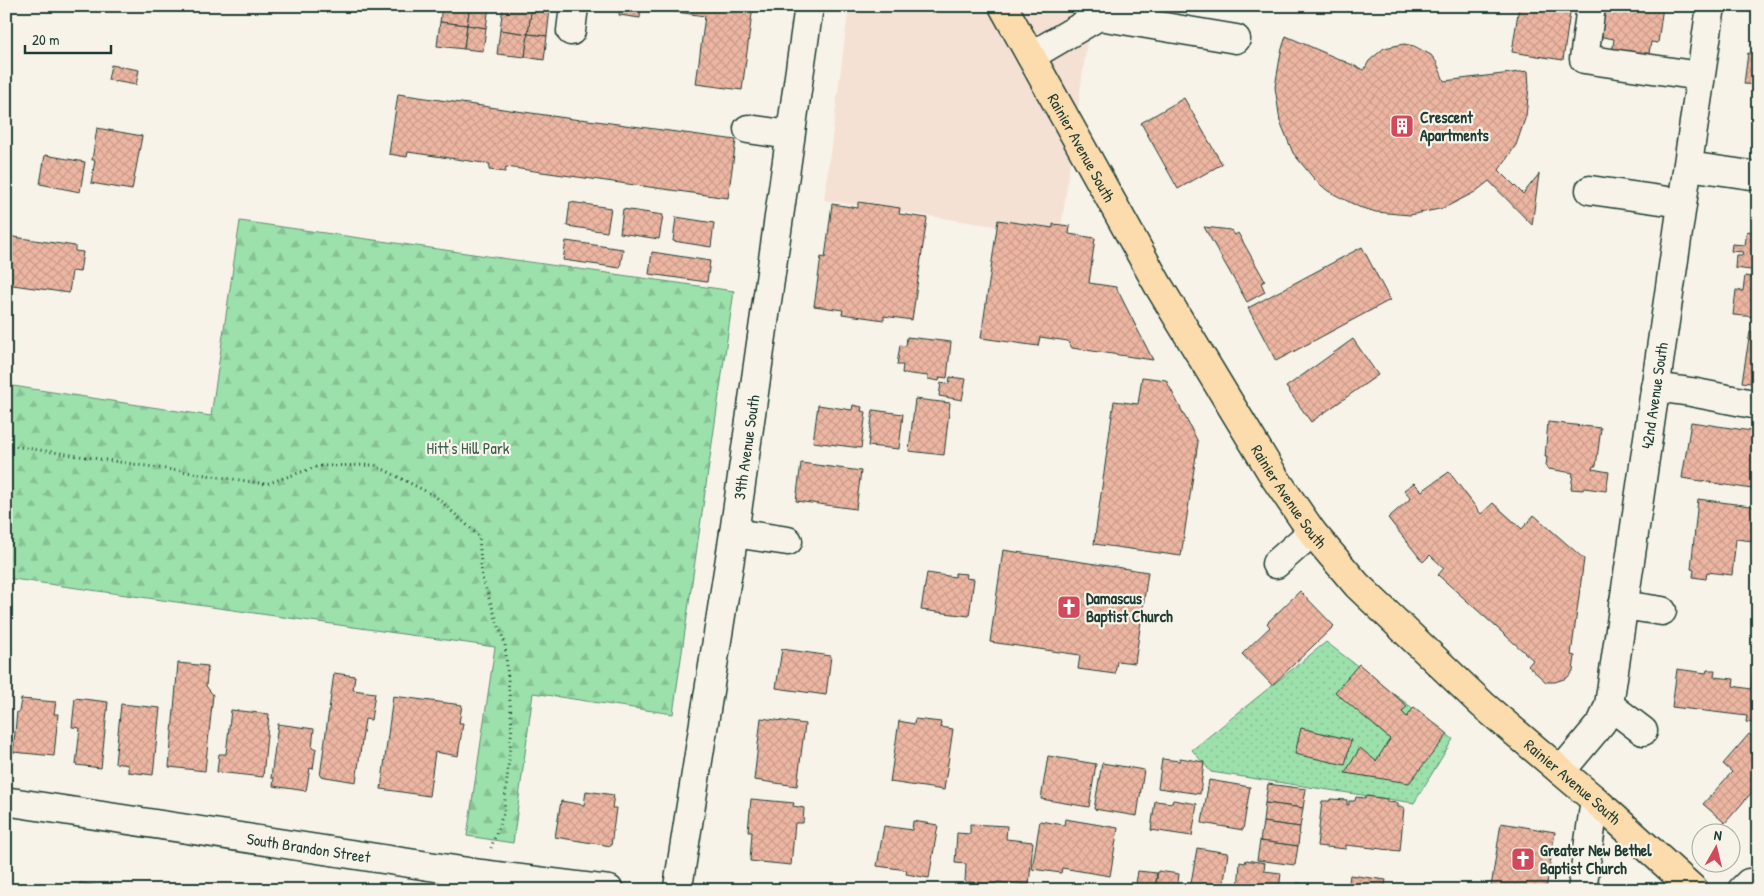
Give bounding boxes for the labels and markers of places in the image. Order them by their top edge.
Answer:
place label: Crescent Apartments [1420,106,1490,147]
building icon: Crescent Apartments [1389,113,1415,139]
place label: Damascus Baptist Church [1086,587,1173,628]
church icon: Damascus Baptist Church [1056,594,1082,620]
place label: Greater New Bethel Baptist Church [1540,839,1652,880]
church icon: Greater New Bethel Baptist Church [1510,846,1536,872]

